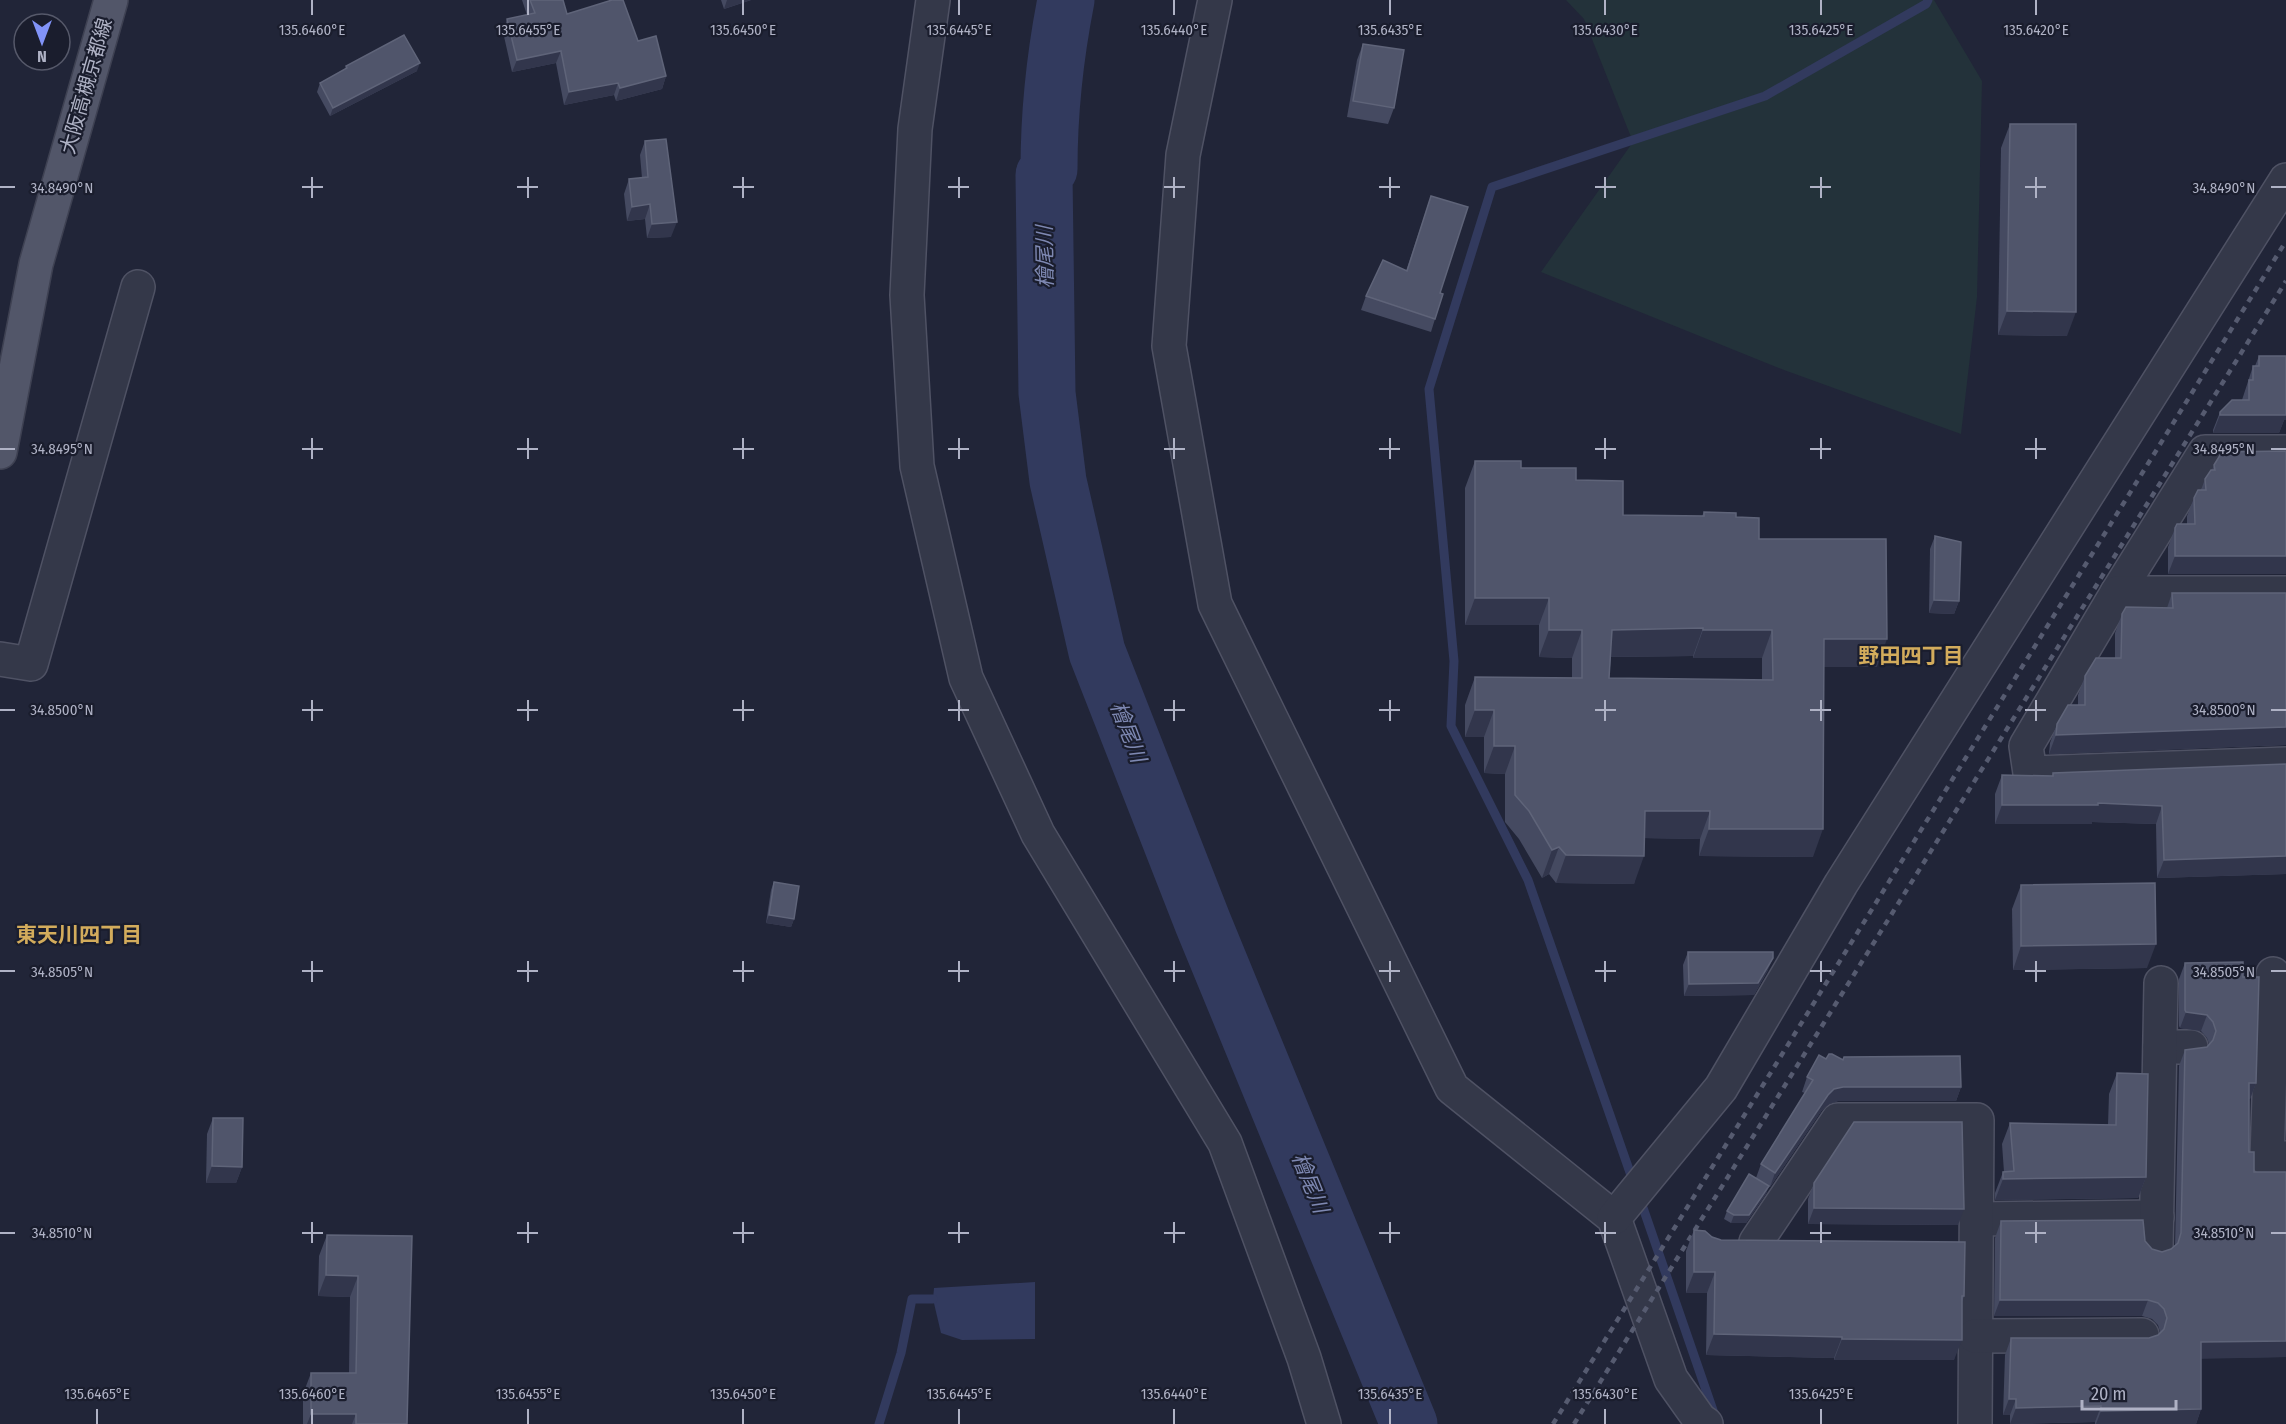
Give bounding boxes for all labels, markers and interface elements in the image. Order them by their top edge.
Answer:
north arrow [12,12,72,72]
street label: 大阪高槻京都線 [55,15,117,157]
text: 135.6460°E [279,21,345,39]
text: 135.6455°E [496,21,560,39]
text: 135.6450°E [710,21,776,39]
text: 135.6445°E [926,21,992,39]
text: 135.6440°E [1141,21,1207,39]
text: 135.6435°E [1358,21,1422,39]
text: 135.6430°E [1572,21,1638,39]
text: 135.6425°E [1789,21,1853,39]
text: 135.6420°E [2003,21,2069,39]
text: N [37,47,47,66]
text: 34.8490°N [31,179,93,197]
text: 34.8490°N [2193,179,2255,197]
water label: 檜尾川 [1031,223,1059,289]
text: 34.8495°N [31,440,93,458]
text: 34.8495°N [2193,440,2255,458]
district label: 野田四丁目 [1859,643,1964,669]
water label: 檜尾川 [1105,698,1152,768]
text: 34.8500°N [30,701,94,719]
text: 34.8500°N [2192,701,2256,719]
district label: 東天川四丁目 [16,922,142,948]
text: 34.8505°N [31,963,93,981]
text: 34.8505°N [2193,963,2255,981]
water label: 檜尾川 [1286,1149,1335,1219]
text: 34.8510°N [32,1224,92,1242]
text: 34.8510°N [2194,1224,2254,1242]
scale bar [2082,1373,2176,1411]
text: 20 m [2091,1383,2126,1405]
text: 135.6465°E [64,1385,130,1403]
text: 135.6460°E [279,1385,345,1403]
text: 135.6455°E [496,1385,560,1403]
text: 135.6450°E [710,1385,776,1403]
text: 135.6445°E [926,1385,992,1403]
text: 135.6440°E [1141,1385,1207,1403]
text: 135.6435°E [1358,1385,1422,1403]
text: 135.6430°E [1572,1385,1638,1403]
text: 135.6425°E [1789,1385,1853,1403]

